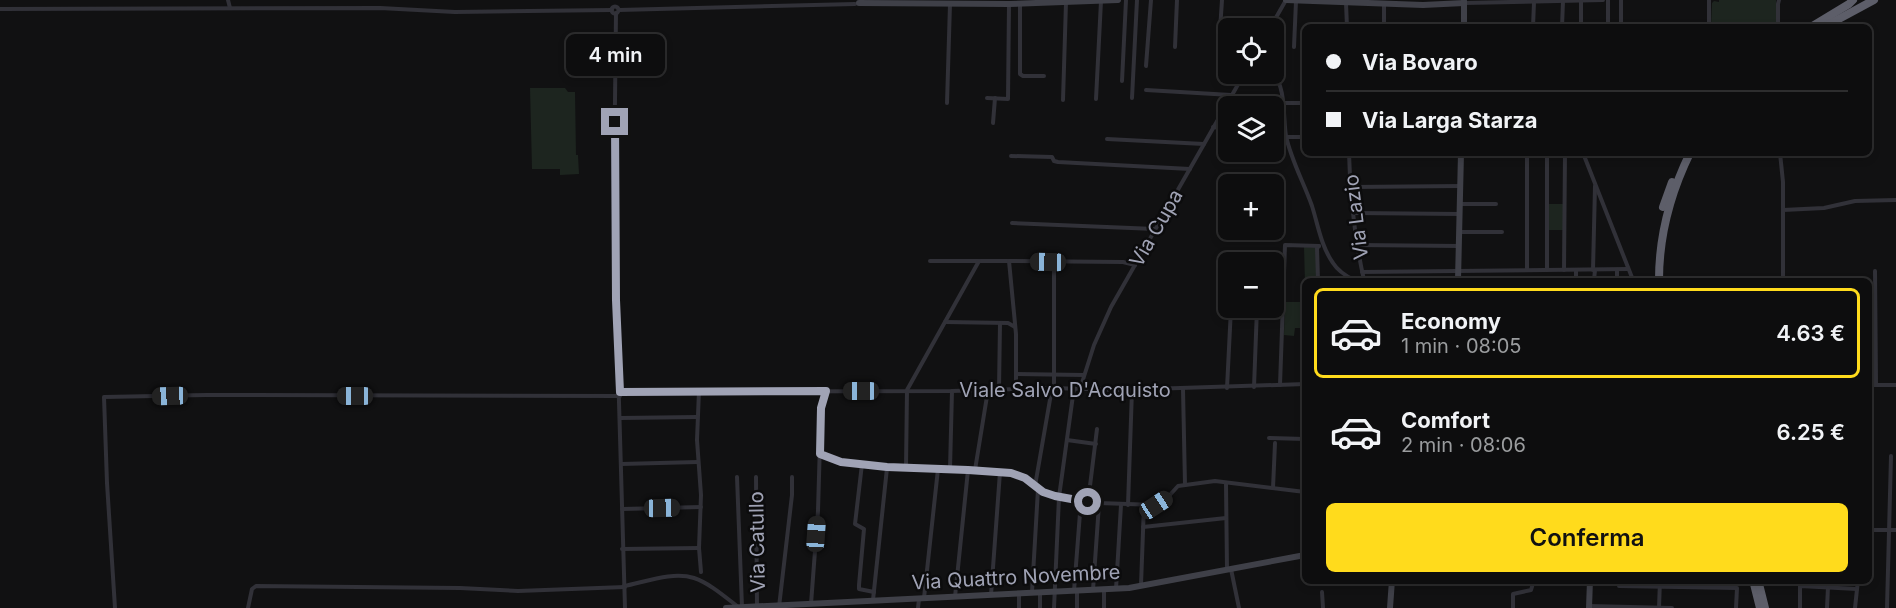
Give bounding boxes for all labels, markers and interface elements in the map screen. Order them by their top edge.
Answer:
map controls [1218,18,1284,318]
button: locate [1218,18,1284,84]
callout: 4 min [566,35,664,77]
text: 4 min [589,43,642,67]
text: Via Bovaro [1362,49,1478,75]
button: layers [1218,96,1284,162]
text: Via Larga Starza [1362,107,1538,133]
route end [601,108,628,135]
street label: Via Lazio [1339,173,1373,261]
button: + [1218,174,1284,240]
street label: Via Cupa [1124,185,1188,271]
button: − [1218,252,1284,318]
car [1030,253,1066,271]
icon: car [1329,306,1383,360]
text: Economy [1401,308,1501,334]
text: 4.63 € [1776,320,1845,346]
text: 1 min · 08:05 [1401,334,1521,358]
street label: Viale Salvo D'Acquisto [959,378,1171,402]
car [843,382,879,400]
car [152,386,188,406]
car [337,387,373,405]
icon: car [1329,405,1383,459]
text: Comfort [1401,407,1490,433]
text: 6.25 € [1777,419,1845,445]
text: 2 min · 08:06 [1401,433,1526,457]
route start [1074,488,1101,515]
car [1136,488,1176,522]
street label: Via Catullo [744,491,770,593]
car [644,499,680,517]
button: Conferma [1326,503,1848,572]
car [806,515,826,553]
street label: Via Quattro Novembre [911,560,1121,594]

